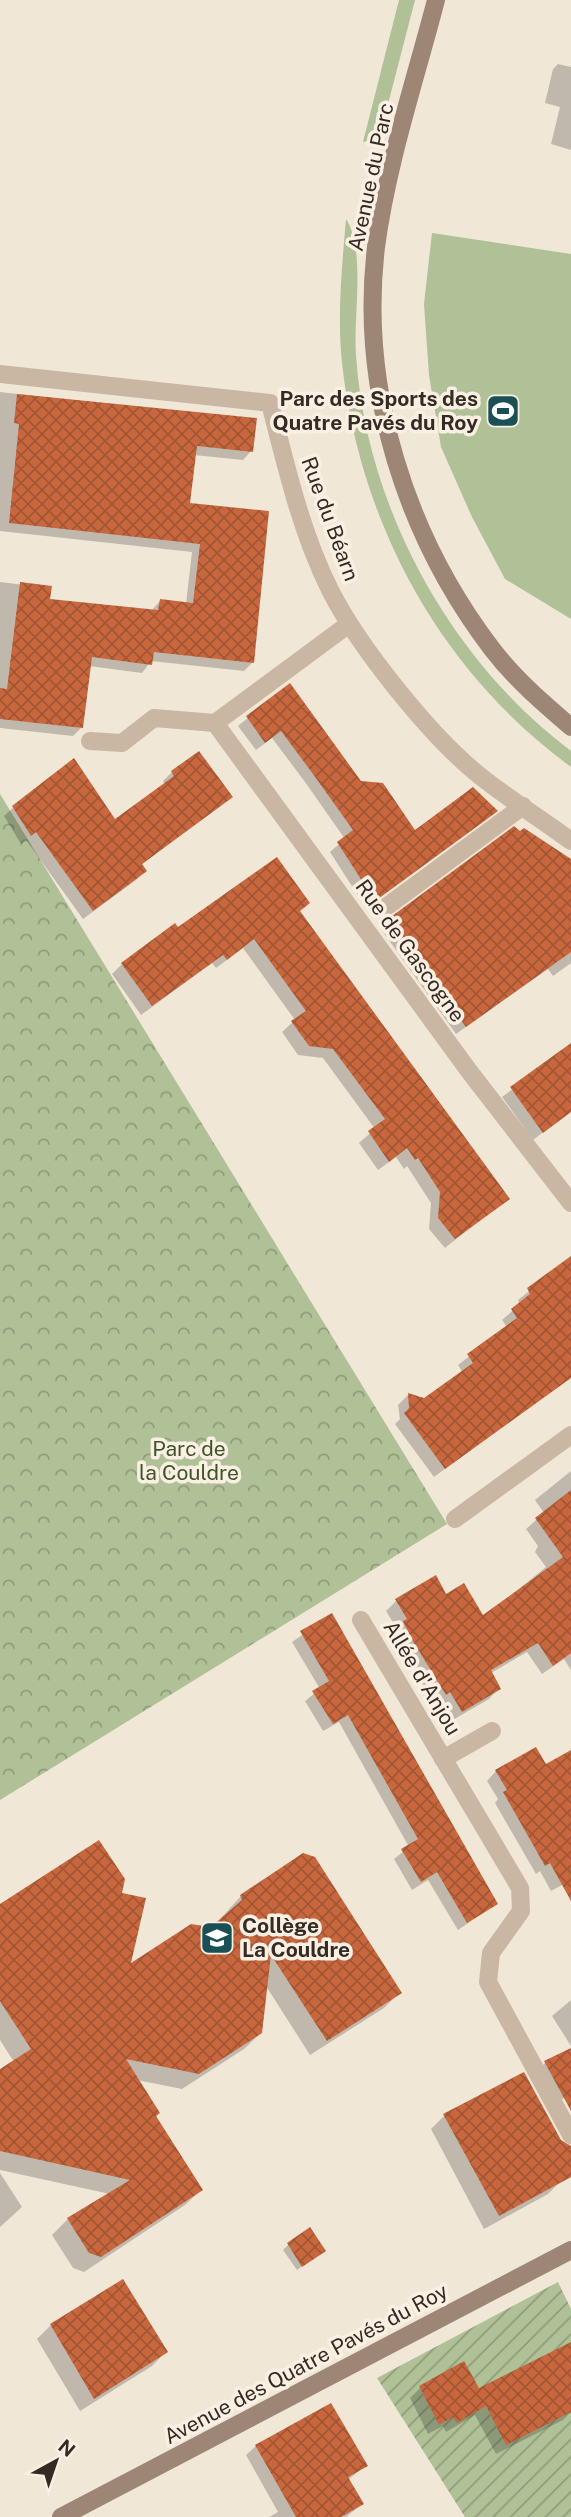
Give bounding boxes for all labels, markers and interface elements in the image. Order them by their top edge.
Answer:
street label: Avenue du Parc [343,101,398,253]
place label: Parc des Sports des Quatre Pavés du Roy [273,386,478,435]
sports icon: Parc des Sports des Quatre Pavés du Roy [484,392,522,430]
street label: Rue du Béarn [296,453,365,584]
street label: Rue de Gascogne [350,875,470,1027]
park label: Parc de la Couldre [139,1436,239,1485]
street label: Allée d'Anjou [378,1616,466,1740]
place label: Collège La Couldre [242,1913,350,1962]
school or university icon: Collège La Couldre [198,1919,236,1957]
street label: Avenue des Quatre Pavés du Roy [160,2278,452,2449]
north arrow [21,2426,91,2496]
text: N [54,2435,80,2461]

